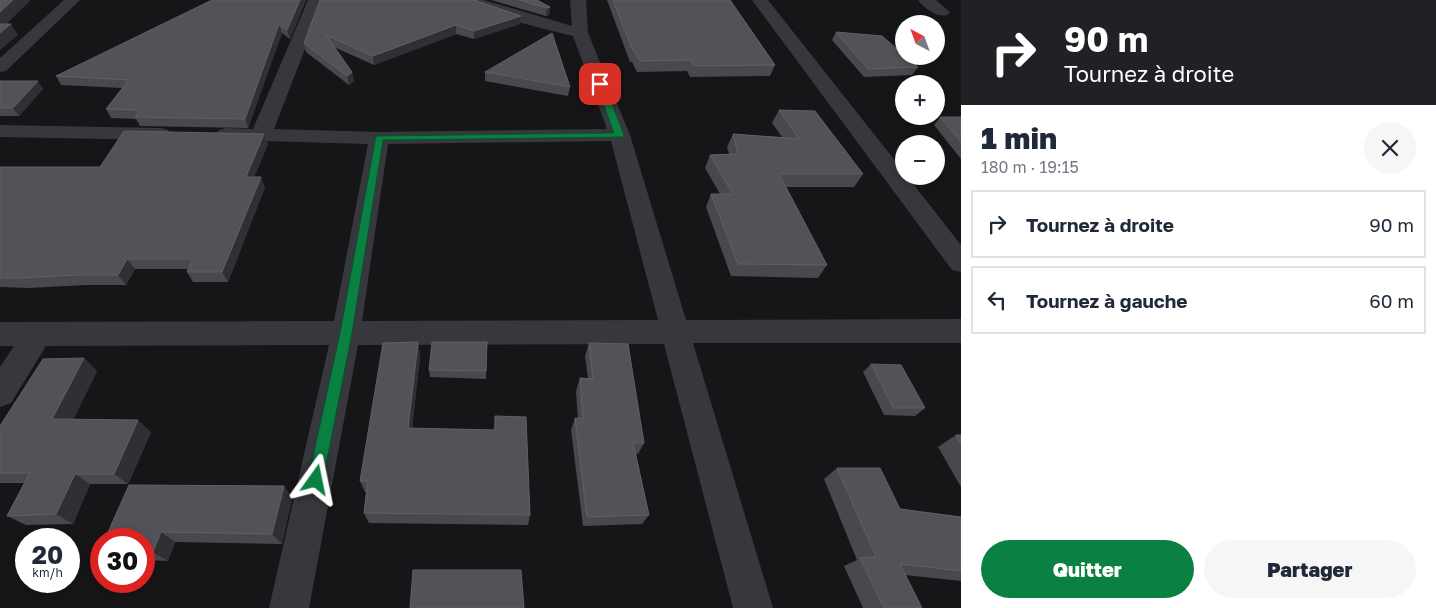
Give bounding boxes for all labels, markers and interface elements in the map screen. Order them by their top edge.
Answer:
north arrow [895,15,945,65]
map controls [895,15,945,185]
text: 90 m [1064,18,1148,60]
icon: right [981,20,1046,85]
text: Tournez à droite [1064,60,1234,87]
pin [579,63,621,105]
icon: arrive [586,70,614,98]
button: + [895,75,945,125]
text: 1 min [981,120,1057,156]
button: close [1364,122,1416,174]
button: − [895,135,945,185]
text: 180 m · 19:15 [981,157,1079,177]
icon: right [983,210,1011,238]
text: Tournez à droite [1026,213,1174,236]
text: 90 m [1369,213,1414,236]
icon: left [983,286,1011,314]
text: Tournez à gauche [1026,289,1187,312]
text: 60 m [1369,289,1414,312]
position arrow [289,453,341,505]
speed limit sign: 30 [90,528,155,593]
text: 20 [32,539,63,570]
button: Quitter [981,540,1194,598]
button: Partager [1204,540,1416,598]
text: km/h [32,565,63,580]

